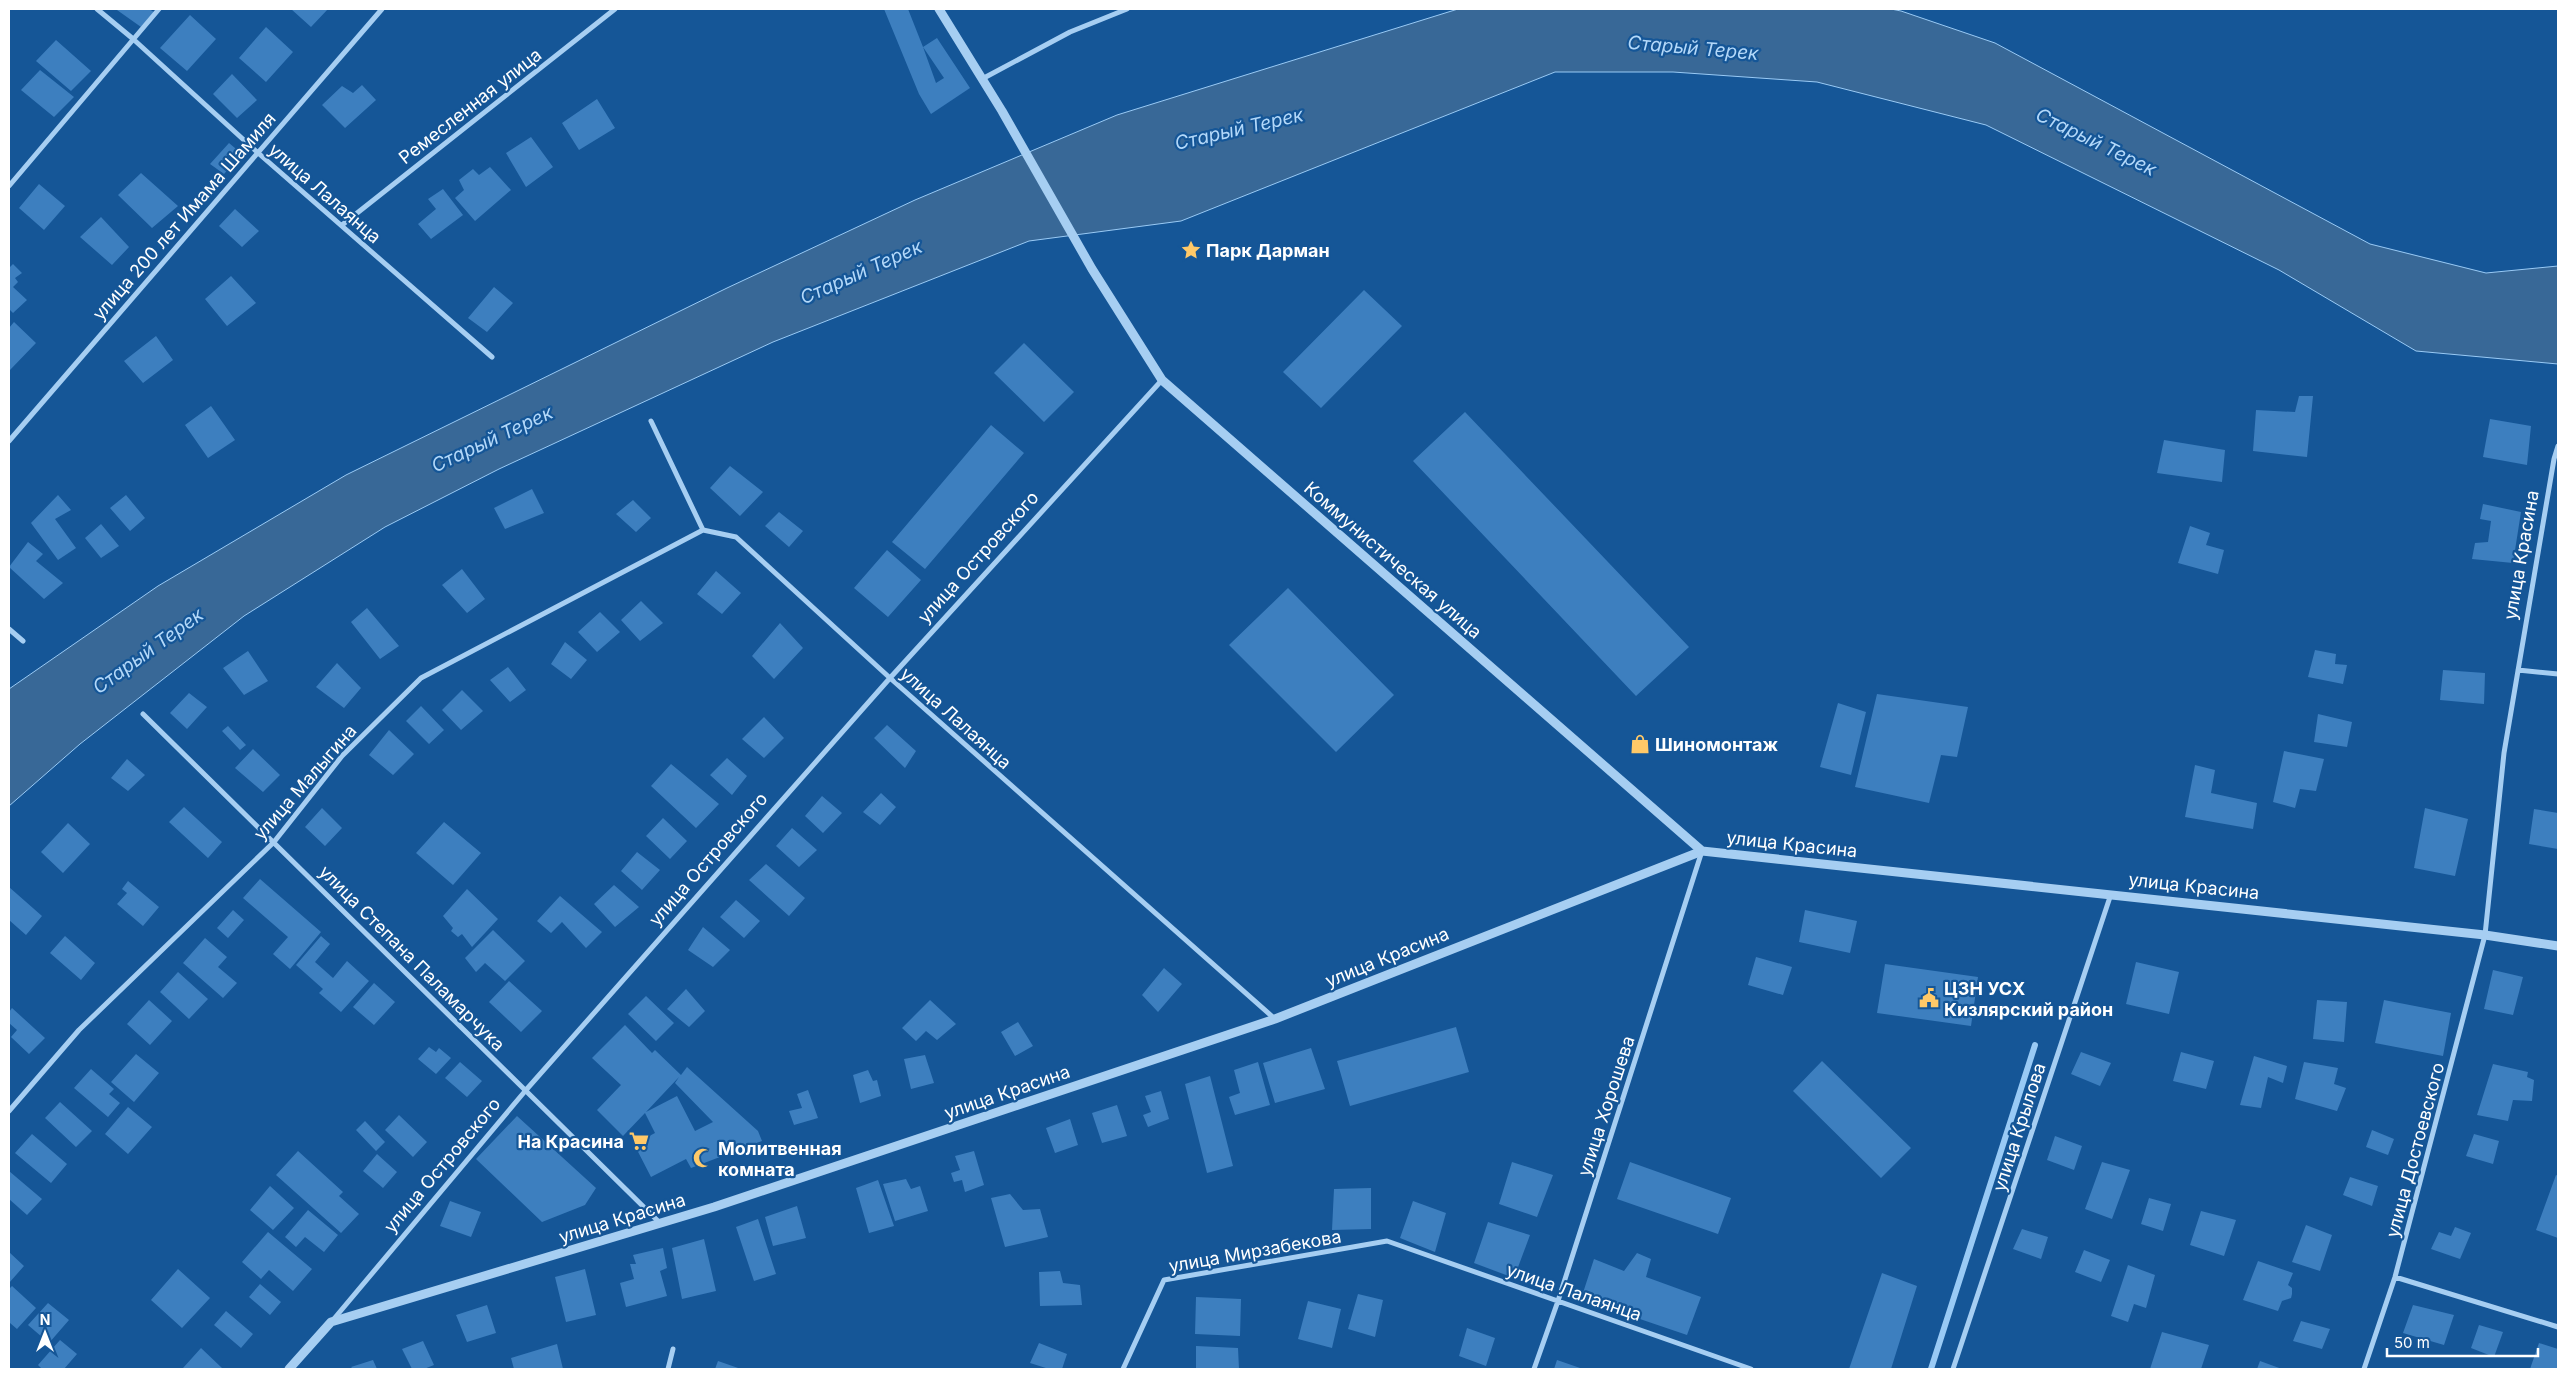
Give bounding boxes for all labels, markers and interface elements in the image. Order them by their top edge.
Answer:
water label: Старый Терек [1627,31,1760,65]
street label: Ремесленная улица [395,44,545,168]
water label: Старый Терек [1172,103,1306,155]
water label: Старый Терек [2032,103,2161,181]
street label: улица 200 лет Имама Шамиля [88,108,280,324]
street label: улица Лалаянца [265,139,385,247]
water label: Старый Терек [796,235,926,309]
place icon: Парк Дарман [1180,239,1202,261]
place label: Парк Дарман [1206,240,1330,261]
water label: Старый Терек [428,401,557,477]
street label: Коммунистическая улица [1300,477,1486,643]
street label: улица Островского [913,487,1043,627]
street label: улица Красина [2499,489,2543,621]
water label: Старый Терек [88,603,208,699]
street label: улица Лалаянца [896,663,1016,773]
street label: улица Малыгина [249,720,361,844]
shop icon: Шиномонтаж [1629,733,1651,755]
place label: Шиномонтаж [1655,734,1778,755]
street label: улица Островского [644,788,772,930]
street label: улица Красина [1726,827,1858,861]
street label: улица Степана Паламарчука [315,861,509,1055]
street label: улица Красина [2128,869,2260,903]
street label: улица Красина [1322,923,1452,991]
place label: ЦЗН УСХ Кизлярский район [1944,978,2113,1020]
public building icon: ЦЗН УСХ Кизлярский район [1918,987,1940,1009]
street label: улица Хорошева [1573,1033,1639,1179]
street label: улица Крылова [1988,1060,2050,1194]
street label: улица Достоевского [2382,1060,2448,1240]
street label: улица Красина [942,1061,1072,1123]
street label: улица Островского [379,1093,505,1237]
supermarket icon: На Красина [628,1130,650,1152]
place label: На Красина [517,1131,624,1152]
place label: Молитвенная комната [718,1138,842,1180]
mosque icon: Молитвенная комната [692,1147,714,1169]
street label: улица Красина [556,1189,688,1247]
street label: улица Мирзабекова [1167,1225,1343,1277]
street label: улица Лалаянца [1504,1259,1644,1325]
north arrow [20,1308,70,1358]
text: N [40,1311,50,1328]
scale bar [2387,1326,2538,1358]
text: 50 m [2394,1333,2430,1352]

